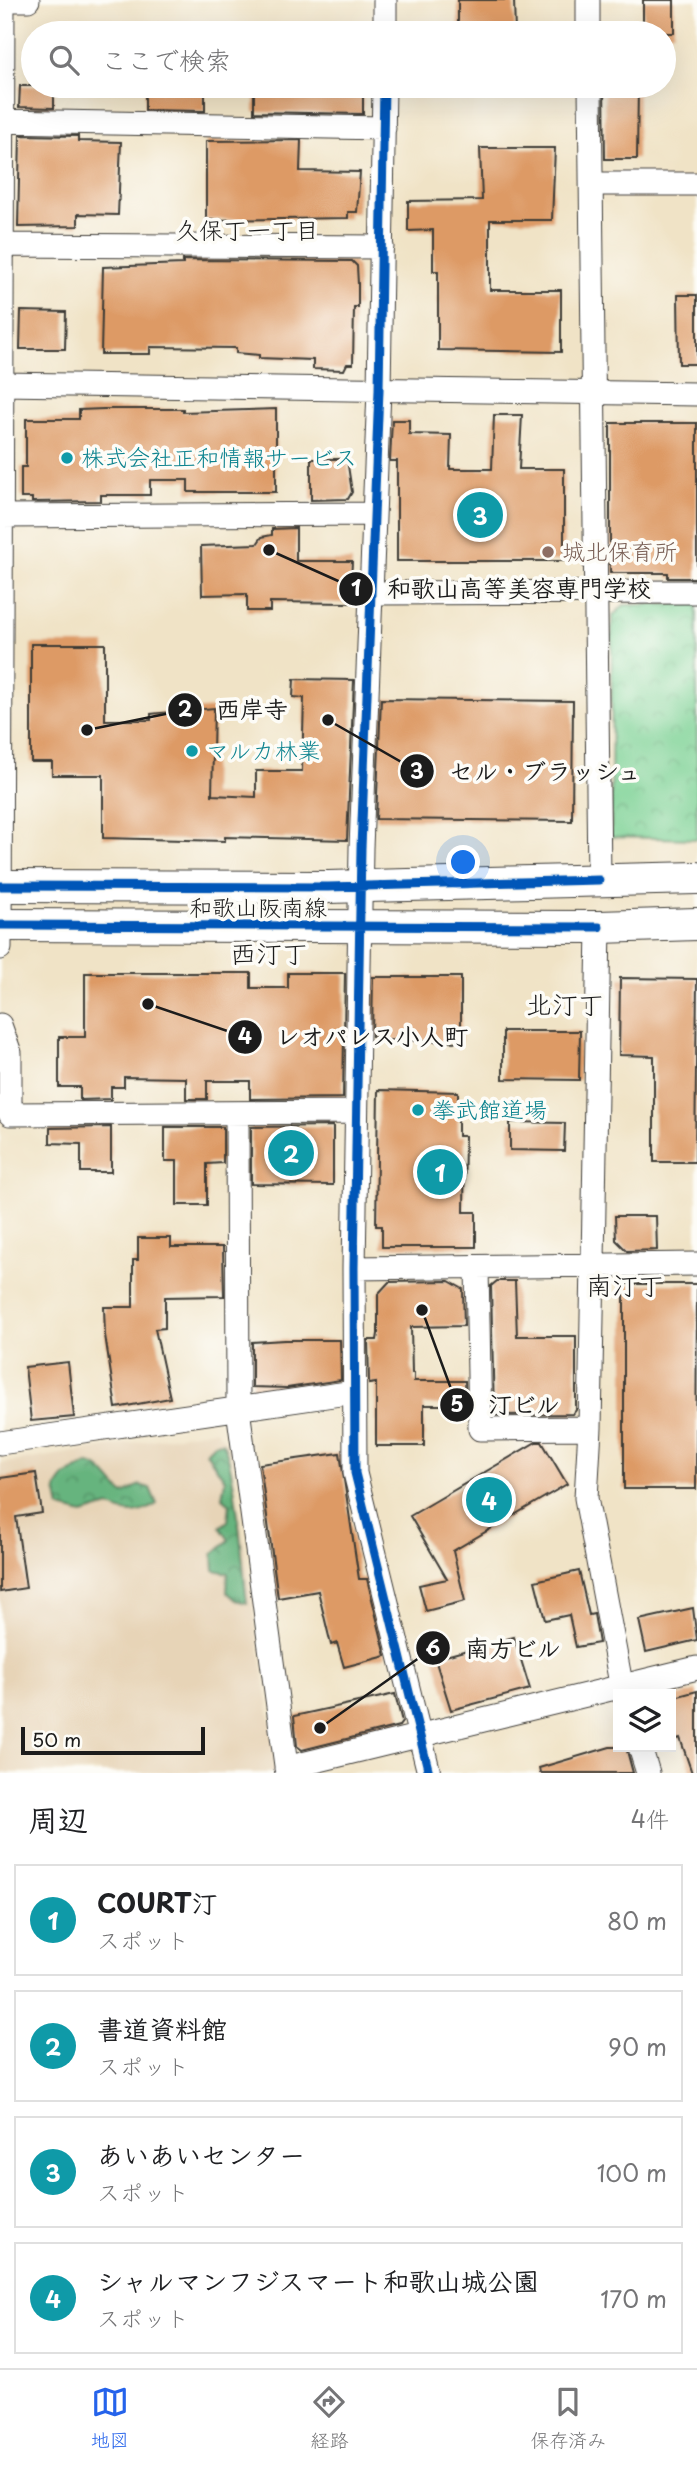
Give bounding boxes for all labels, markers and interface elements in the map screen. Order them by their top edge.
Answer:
search box [21,21,676,98]
text: ここで検索 [101,40,231,79]
icon: search [45,41,83,79]
district label: 久保丁一丁目 [175,211,319,247]
place label: 株式会社正和情報サービス [81,439,357,474]
marker: 株式会社正和情報サービス [59,450,75,466]
pin: 3 [457,489,503,541]
place label: 城北保育所 [562,533,677,568]
marker: 城北保育所 [540,544,556,560]
callout: 和歌山高等美容専門学校 [338,567,665,612]
text: 和歌山高等美容専門学校 [387,569,651,605]
text: 1 [351,571,361,603]
callout: 西岸寺 [167,688,302,733]
text: 西岸寺 [216,690,288,726]
text: 2 [178,692,193,724]
place label: マルカ林業 [206,732,321,767]
marker: マルカ林業 [184,743,200,759]
callout: セル・ブラッシュ [400,749,655,794]
text: セル・ブラッシュ [449,752,641,788]
text: 3 [410,754,424,786]
your location [446,845,480,879]
street label: 和歌山阪南線 [189,889,327,924]
district label: 西汀丁 [230,933,308,972]
district label: 北汀丁 [526,984,604,1023]
callout: レオパレス小人町 [227,1014,482,1059]
text: レオパレス小人町 [276,1017,468,1053]
text: 4 [238,1019,252,1051]
place label: 拳武館道場 [432,1091,547,1126]
marker: 拳武館道場 [410,1102,426,1118]
pin: 2 [268,1127,314,1179]
pin: 1 [417,1146,463,1198]
district label: 南汀丁 [586,1265,664,1304]
callout: 汀ビル [439,1382,574,1427]
text: 汀ビル [488,1385,560,1421]
text: 5 [450,1387,464,1419]
pin: 4 [466,1474,512,1526]
callout: 南方ビル [416,1626,575,1671]
text: 南方ビル [465,1629,561,1665]
text: 6 [426,1631,441,1663]
map controls [613,1689,676,1752]
button: layers [613,1689,676,1752]
scale bar [21,1724,205,1756]
text: 50 m [32,1725,81,1753]
text: 周辺 [28,1796,88,1841]
text: 4件 [631,1801,669,1836]
text: COURT汀 [97,1883,217,1922]
text: 1 [48,1903,59,1938]
text: 80 m [607,1903,667,1938]
text: スポット [97,1922,189,1957]
text: 書道資料館 [97,2009,227,2048]
text: 2 [45,2029,61,2064]
text: 90 m [608,2029,667,2064]
text: スポット [97,2048,189,2083]
text: あいあいセンター [97,2135,305,2174]
text: 3 [45,2155,61,2190]
text: 100 m [597,2155,667,2190]
text: スポット [97,2174,189,2209]
text: シャルマンフジスマート和歌山城公園 [97,2261,539,2300]
text: 4 [45,2281,61,2316]
text: 170 m [600,2281,667,2316]
text: スポット [97,2300,189,2335]
tab: 地図 [91,2383,129,2453]
tab: 経路 [310,2383,348,2453]
tab: 保存済み [530,2383,606,2453]

